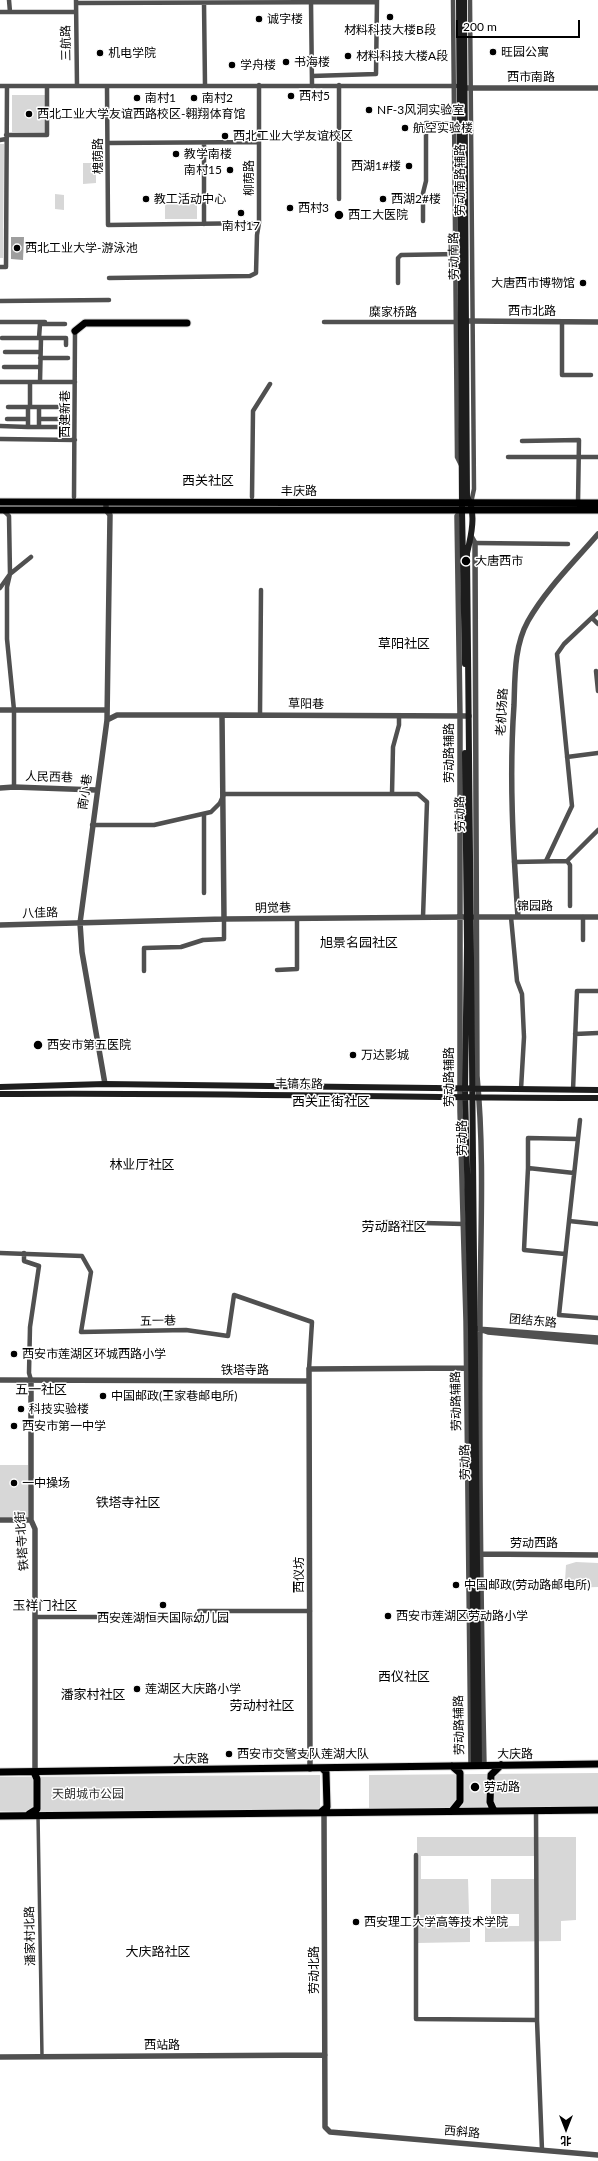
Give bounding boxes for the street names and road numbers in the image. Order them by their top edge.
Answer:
street label: 三航路 [58,25,74,61]
street label: 西市南路 [507,70,555,84]
street label: 槐荫路 [91,138,105,174]
street label: 劳动南路辅路 [453,144,467,216]
street label: 柳荫路 [242,160,256,196]
street label: 劳动南路 [446,232,462,280]
street label: 西市北路 [508,304,556,318]
street label: 糜家桥路 [369,305,417,319]
street label: 西建新巷 [58,390,72,438]
street label: 丰庆路 [281,484,317,498]
street label: 老机场路 [494,688,510,736]
street label: 草阳巷 [288,696,324,712]
street label: 劳动路辅路 [442,723,456,783]
street label: 人民西巷 [25,769,73,785]
street label: 南小巷 [75,773,95,811]
street label: 劳动路 [452,796,468,832]
street label: 锦园路 [517,899,553,913]
street label: 明觉巷 [255,900,291,916]
street label: 八佳路 [22,905,58,921]
street label: 劳动路辅路 [442,1047,456,1107]
street label: 丰镐东路 [275,1076,323,1092]
street label: 劳动路 [455,1120,469,1156]
street label: 团结东路 [508,1312,558,1330]
street label: 五一巷 [140,1313,176,1329]
street label: 铁塔寺路 [221,1363,269,1377]
street label: 劳动路辅路 [448,1371,464,1431]
street label: 劳动路 [457,1444,473,1480]
street label: 铁塔寺北街 [13,1511,31,1571]
street label: 劳动西路 [510,1536,558,1550]
street label: 西仪坊 [292,1557,306,1593]
street label: 劳动路辅路 [451,1695,467,1755]
street label: 大庆路 [497,1747,533,1761]
street label: 大庆路 [173,1751,209,1767]
street label: 潘家村北路 [22,1906,38,1966]
street label: 劳动北路 [307,1946,321,1994]
street label: 西站路 [144,2038,180,2052]
street label: 西斜路 [443,2123,481,2141]

